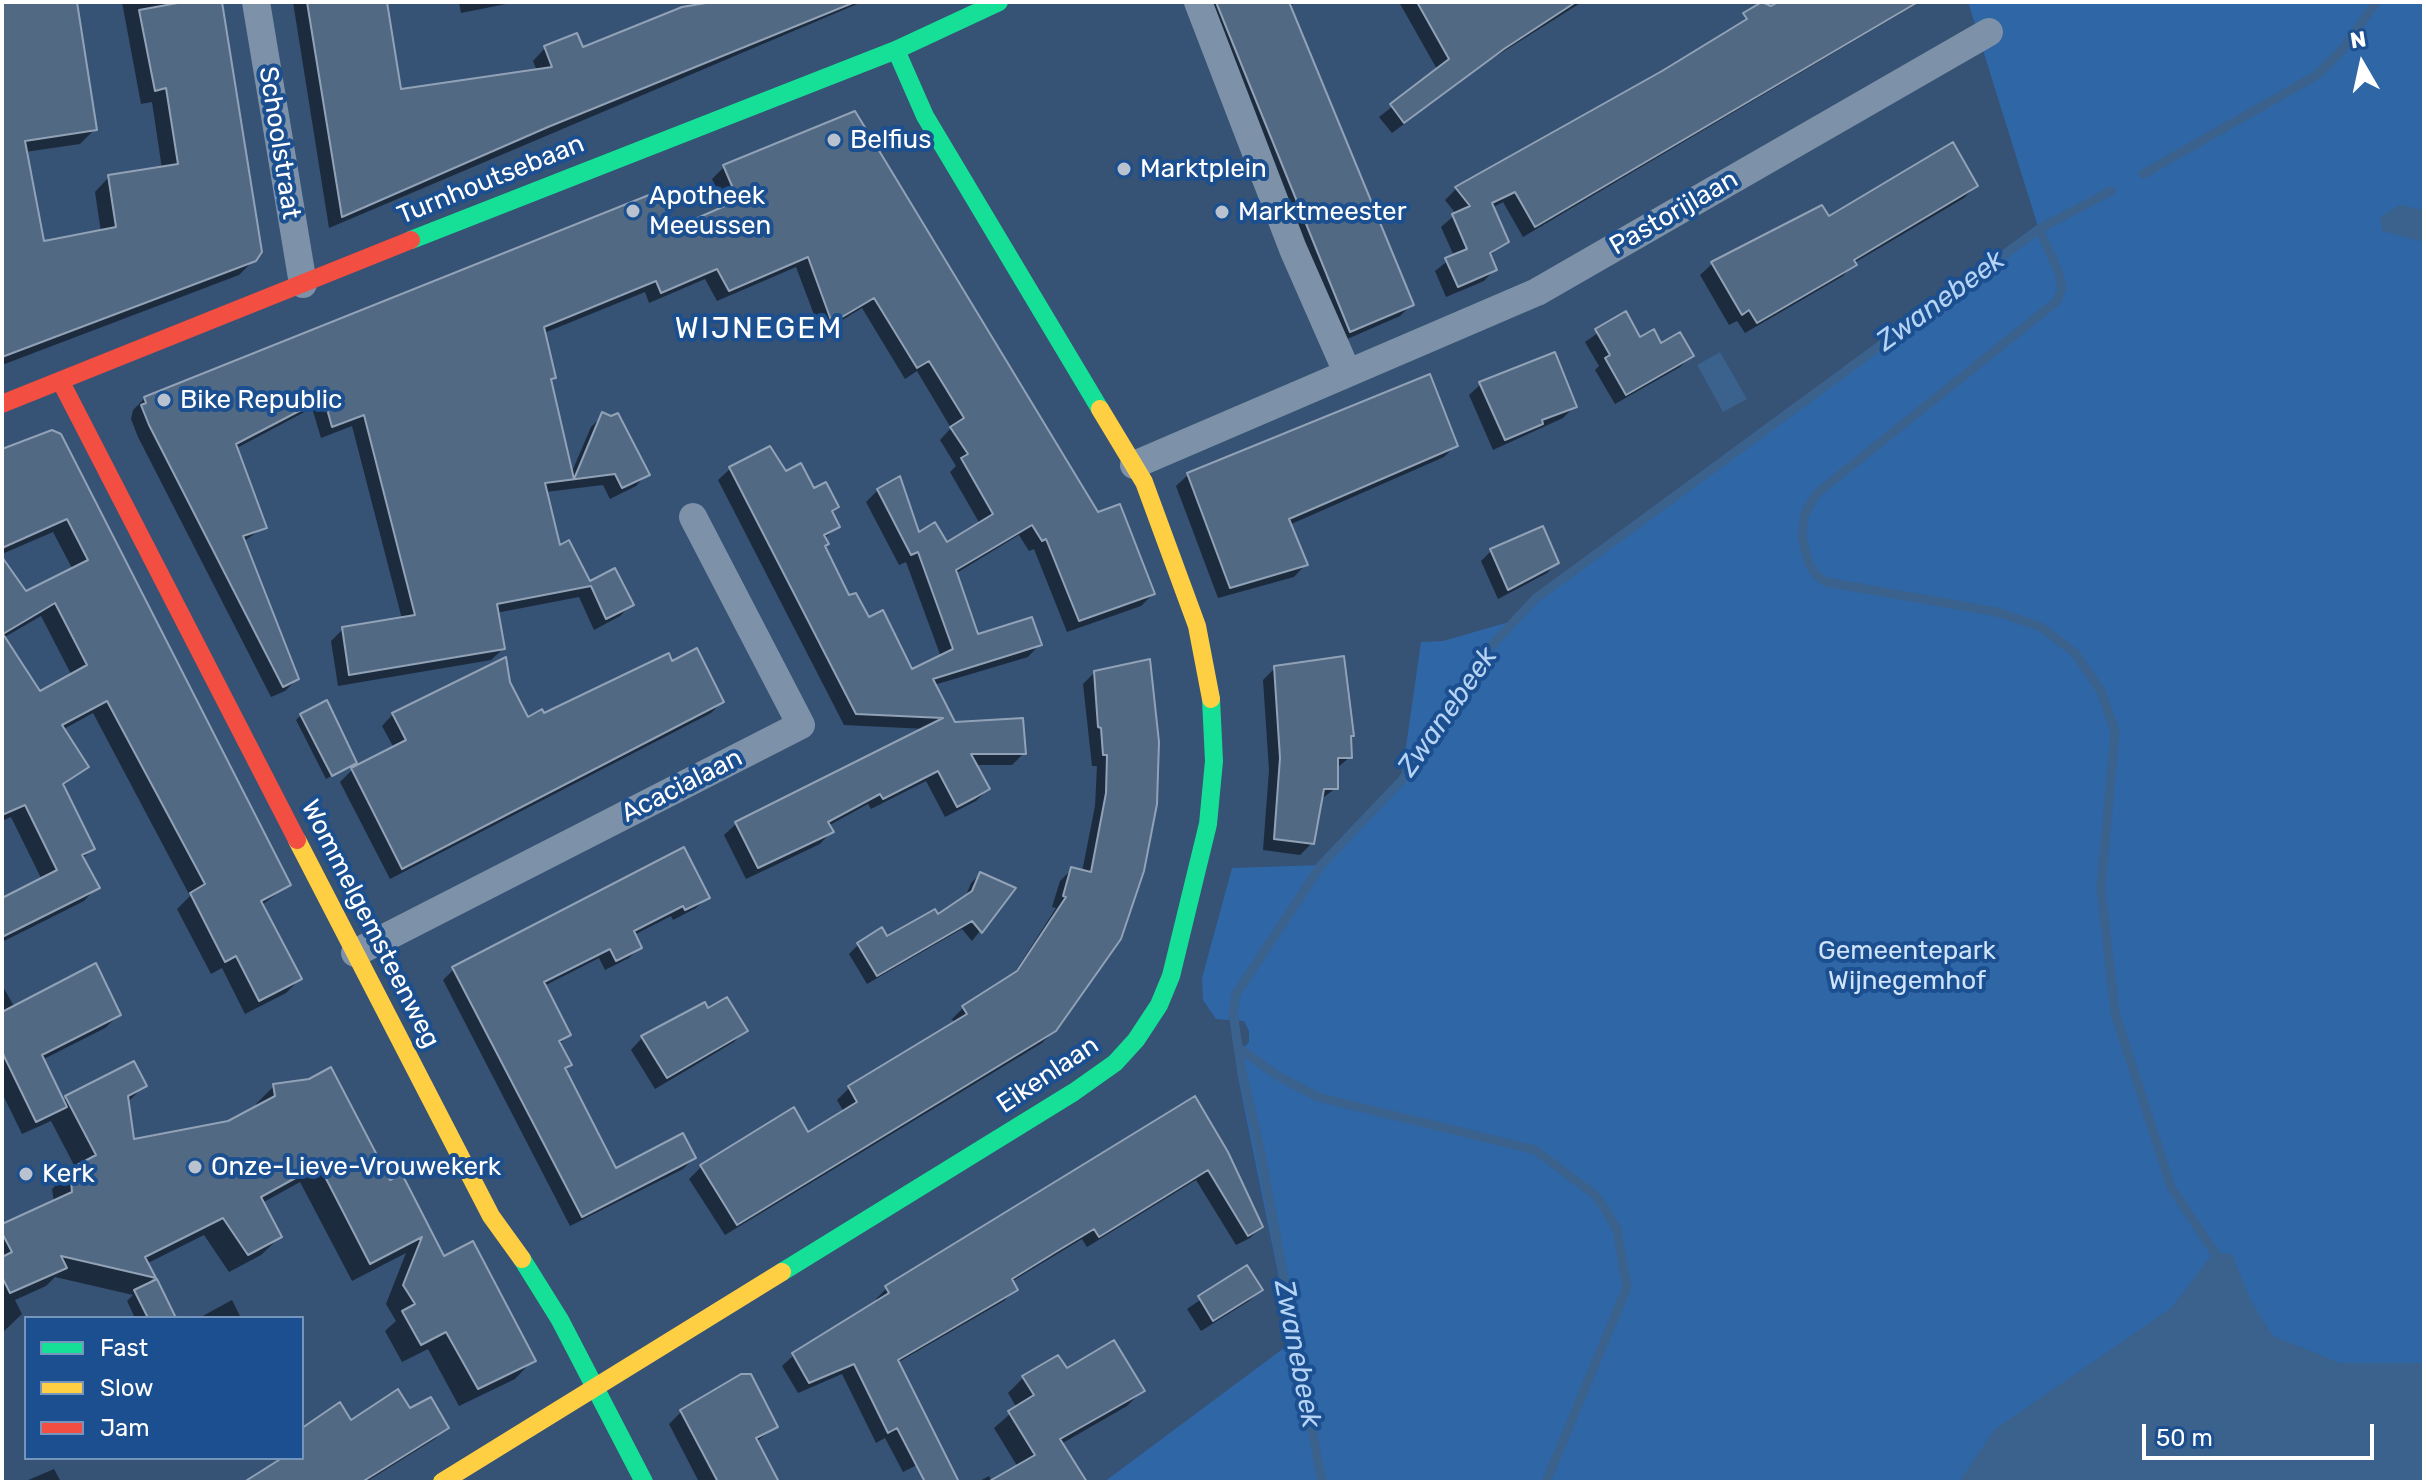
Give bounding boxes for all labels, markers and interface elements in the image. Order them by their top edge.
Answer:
north arrow [2322,24,2402,104]
text: N [2348,25,2368,54]
street label: Schoolstraat [252,64,306,222]
place label: Belfius [850,124,931,156]
street label: Turnhoutsebaan [393,128,589,232]
marker: Belfius [825,131,843,149]
place label: Marktplein [1140,153,1267,185]
marker: Marktplein [1115,160,1133,178]
street label: Pastorijlaan [1604,164,1744,262]
place label: Apotheek Meeussen [649,180,771,242]
place label: Marktmeester [1238,196,1407,228]
marker: Apotheek Meeussen [624,202,642,220]
marker: Marktmeester [1213,203,1231,221]
water label: Zwanebeek [1870,243,2012,359]
district label: WIJNEGEM [675,311,843,347]
place label: Bike Republic [180,384,342,416]
marker: Bike Republic [155,391,173,409]
water label: Zwanebeek [1391,641,1505,783]
street label: Acacialaan [616,742,748,830]
street label: Wommelgemsteenweg [294,795,446,1053]
park label: Gemeentepark Wijnegemhof [1818,935,1996,996]
street label: Eikenlaan [991,1030,1105,1120]
place label: Onze-Lieve-Vrouwekerk [211,1151,501,1183]
place label: Kerk [42,1158,95,1190]
marker: Onze-Lieve-Vrouwekerk [186,1158,204,1176]
marker: Kerk [17,1165,35,1183]
water label: Zwanebeek [1266,1277,1328,1431]
legend [24,1316,304,1460]
text: Fast [100,1334,148,1362]
text: Slow [100,1374,153,1402]
scale bar [2146,1408,2378,1458]
text: Jam [100,1414,150,1442]
text: 50 m [2156,1424,2213,1452]

